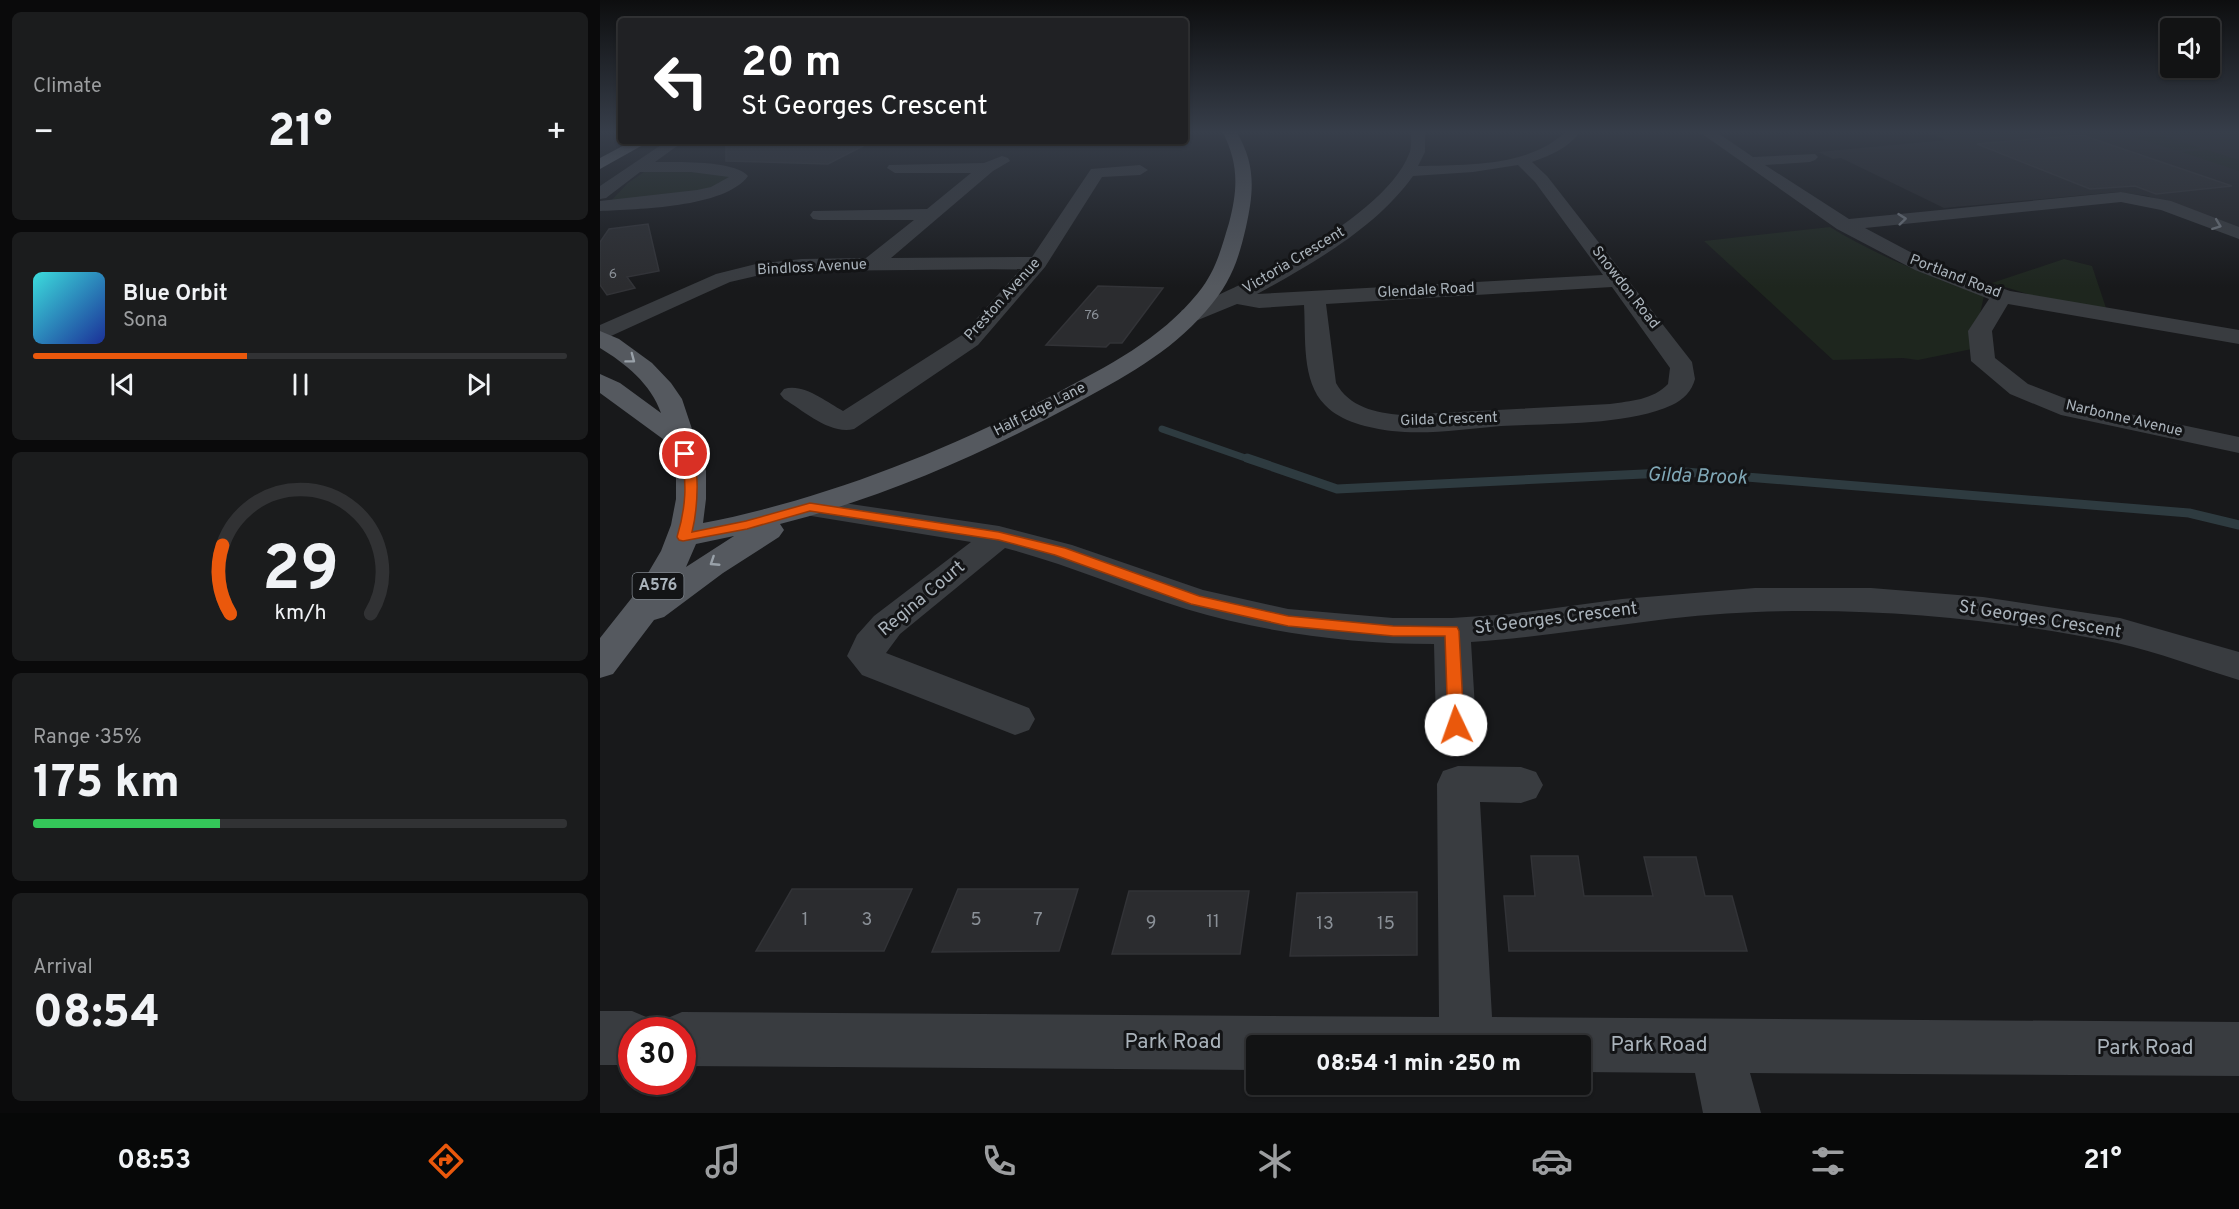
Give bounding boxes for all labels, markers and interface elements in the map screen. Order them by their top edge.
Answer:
map controls [2160,18,2220,78]
button: sound [2160,18,2220,78]
text: 20 m [741,38,842,91]
icon: left [642,42,720,120]
text: Climate [33,74,102,100]
text: St Georges Crescent [741,90,988,124]
text: 21° [268,105,332,162]
text: − [33,113,54,155]
text: + [546,113,567,155]
one-way arrow [1898,213,1907,226]
one-way arrow [2212,217,2222,230]
street label: Victoria Crescent [1240,223,1348,299]
street label: Snowdon Road [1587,243,1663,333]
street label: Portland Road [1907,251,2003,303]
street label: Preston Avenue [961,255,1045,345]
street label: Bindloss Avenue [757,256,867,280]
house number: 6 [609,266,617,283]
street label: Glendale Road [1377,279,1475,303]
text: Blue Orbit [123,281,228,308]
house number: 76 [1085,307,1099,324]
text: Sona [123,308,168,334]
one-way arrow [624,352,635,363]
icon: previous [106,368,139,401]
icon: pause [284,368,317,401]
icon: next [462,368,495,401]
street label: Half Edge Lane [991,379,1089,441]
street label: Narbonne Avenue [2064,396,2184,442]
street label: Gilda Crescent [1400,409,1498,431]
pin [659,428,710,479]
icon: arrive [668,437,701,470]
water label: Gilda Brook [1647,462,1748,492]
text: 29 [262,533,338,612]
one-way arrow [710,555,721,566]
street label: Regina Court [874,556,970,642]
road number: A576 [632,573,684,599]
street label: St Georges Crescent [1957,596,2123,644]
street label: St Georges Crescent [1473,598,1639,640]
text: km/h [274,600,326,627]
position arrow [1424,693,1488,757]
text: Range · 35% [33,725,142,751]
text: 175 km [33,756,180,813]
house number: 1 [802,909,808,932]
house number: 3 [862,909,872,932]
house number: 5 [970,909,982,932]
house number: 7 [1033,909,1043,932]
house number: 11 [1206,911,1220,934]
house number: 9 [1146,912,1156,935]
house number: 13 [1316,913,1334,936]
house number: 15 [1377,913,1395,936]
text: Arrival [33,955,93,981]
text: 08:54 [33,986,160,1043]
speed limit sign: 30 [618,1017,696,1095]
street label: Park Road [1125,1029,1221,1056]
street label: Park Road [1611,1032,1707,1059]
street label: Park Road [2097,1035,2193,1062]
text: 08:54 · 1 min · 250 m [1316,1051,1521,1078]
icon: directions [425,1140,467,1182]
icon: music [702,1140,744,1182]
icon: phone [978,1140,1020,1182]
icon: climate [1254,1140,1296,1182]
icon: car [1531,1140,1573,1182]
icon: filters [1807,1140,1849,1182]
text: 08:53 [117,1144,191,1178]
text: 21° [2083,1144,2122,1178]

